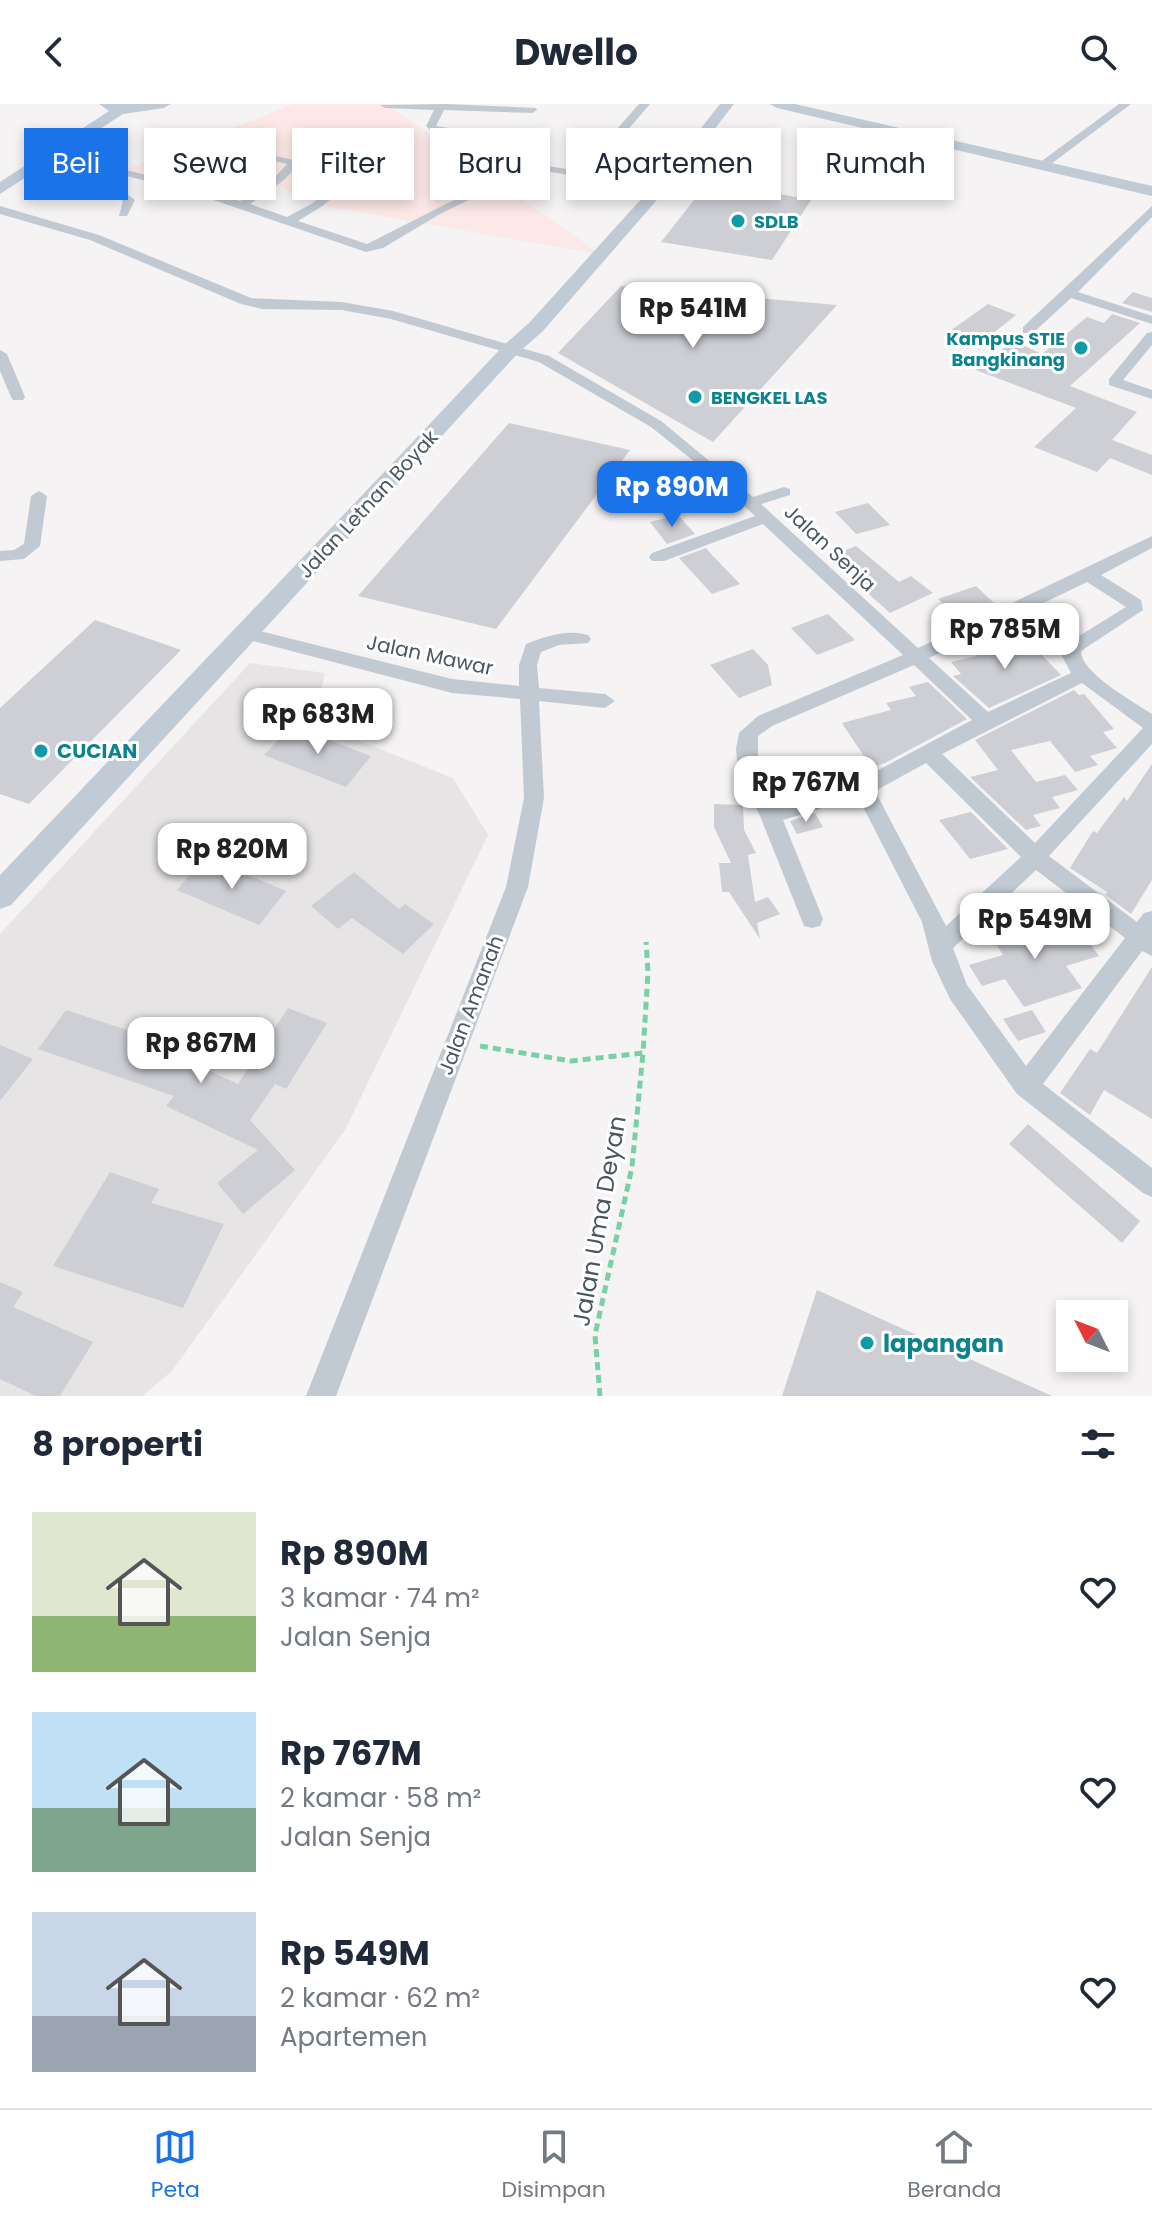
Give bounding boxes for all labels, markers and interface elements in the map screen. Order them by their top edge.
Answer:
text: Dwello [514,27,638,78]
icon: back [32,30,76,74]
icon: search [1076,30,1120,74]
chip: Beli [24,128,128,200]
chip: Sewa [144,128,276,200]
chip: Filter [292,128,414,200]
chip: Baru [430,128,550,200]
chip: Apartemen [566,128,781,200]
chip: Rumah [797,128,954,200]
place label: SDLB [754,209,799,234]
marker: SDLB [729,212,747,230]
pin: Rp 541M [619,282,767,350]
text: Rp 541M [639,290,747,326]
place label: Kampus STIE Bangkinang [946,326,1065,372]
marker: Kampus STIE Bangkinang [1072,339,1090,357]
place label: BENGKEL LAS [711,385,827,410]
marker: BENGKEL LAS [686,388,704,406]
street label: Jalan Letnan Boyak [292,423,445,584]
pin: Rp 890M [598,461,746,529]
text: Rp 890M [615,469,729,505]
street label: Jalan Senja [778,498,882,598]
pin: Rp 785M [931,603,1079,671]
text: Rp 785M [949,611,1061,647]
street label: Jalan Mawar [364,628,496,682]
pin: Rp 683M [244,688,392,756]
text: Rp 683M [261,696,375,732]
place label: CUCIAN [57,737,137,765]
marker: CUCIAN [32,742,50,760]
pin: Rp 767M [732,756,880,824]
text: Rp 767M [752,764,860,800]
pin: Rp 820M [158,823,306,891]
text: Rp 820M [176,831,288,867]
pin: Rp 549M [961,893,1109,961]
text: Rp 549M [978,901,1092,937]
street label: Jalan Amanah [432,931,510,1079]
pin: Rp 867M [127,1017,275,1085]
text: Rp 867M [145,1025,257,1061]
street label: Jalan Uma Deyan [564,1113,634,1329]
north arrow [1056,1300,1128,1372]
map controls [1056,1300,1128,1372]
place label: lapangan [883,1327,1004,1360]
marker: lapangan [858,1334,876,1352]
text: 8 properti [32,1420,203,1468]
icon: filters [1076,1422,1120,1466]
text: Rp 890M [280,1529,429,1577]
icon: home [96,1544,192,1640]
icon: heart [1076,1570,1120,1614]
text: 3 kamar · 74 m² [280,1580,480,1616]
text: Jalan Senja [280,1619,431,1655]
text: Rp 767M [280,1729,422,1777]
icon: home [96,1744,192,1840]
icon: heart [1076,1770,1120,1814]
text: 2 kamar · 58 m² [280,1780,481,1816]
text: Jalan Senja [280,1819,431,1855]
text: Rp 549M [280,1929,430,1977]
icon: home [96,1944,192,2040]
icon: heart [1076,1970,1120,2014]
text: 2 kamar · 62 m² [280,1980,480,2016]
text: Apartemen [280,2019,428,2055]
tab: Peta [151,2125,200,2206]
tab: Disimpan [501,2125,606,2206]
tab: Beranda [907,2125,1001,2206]

